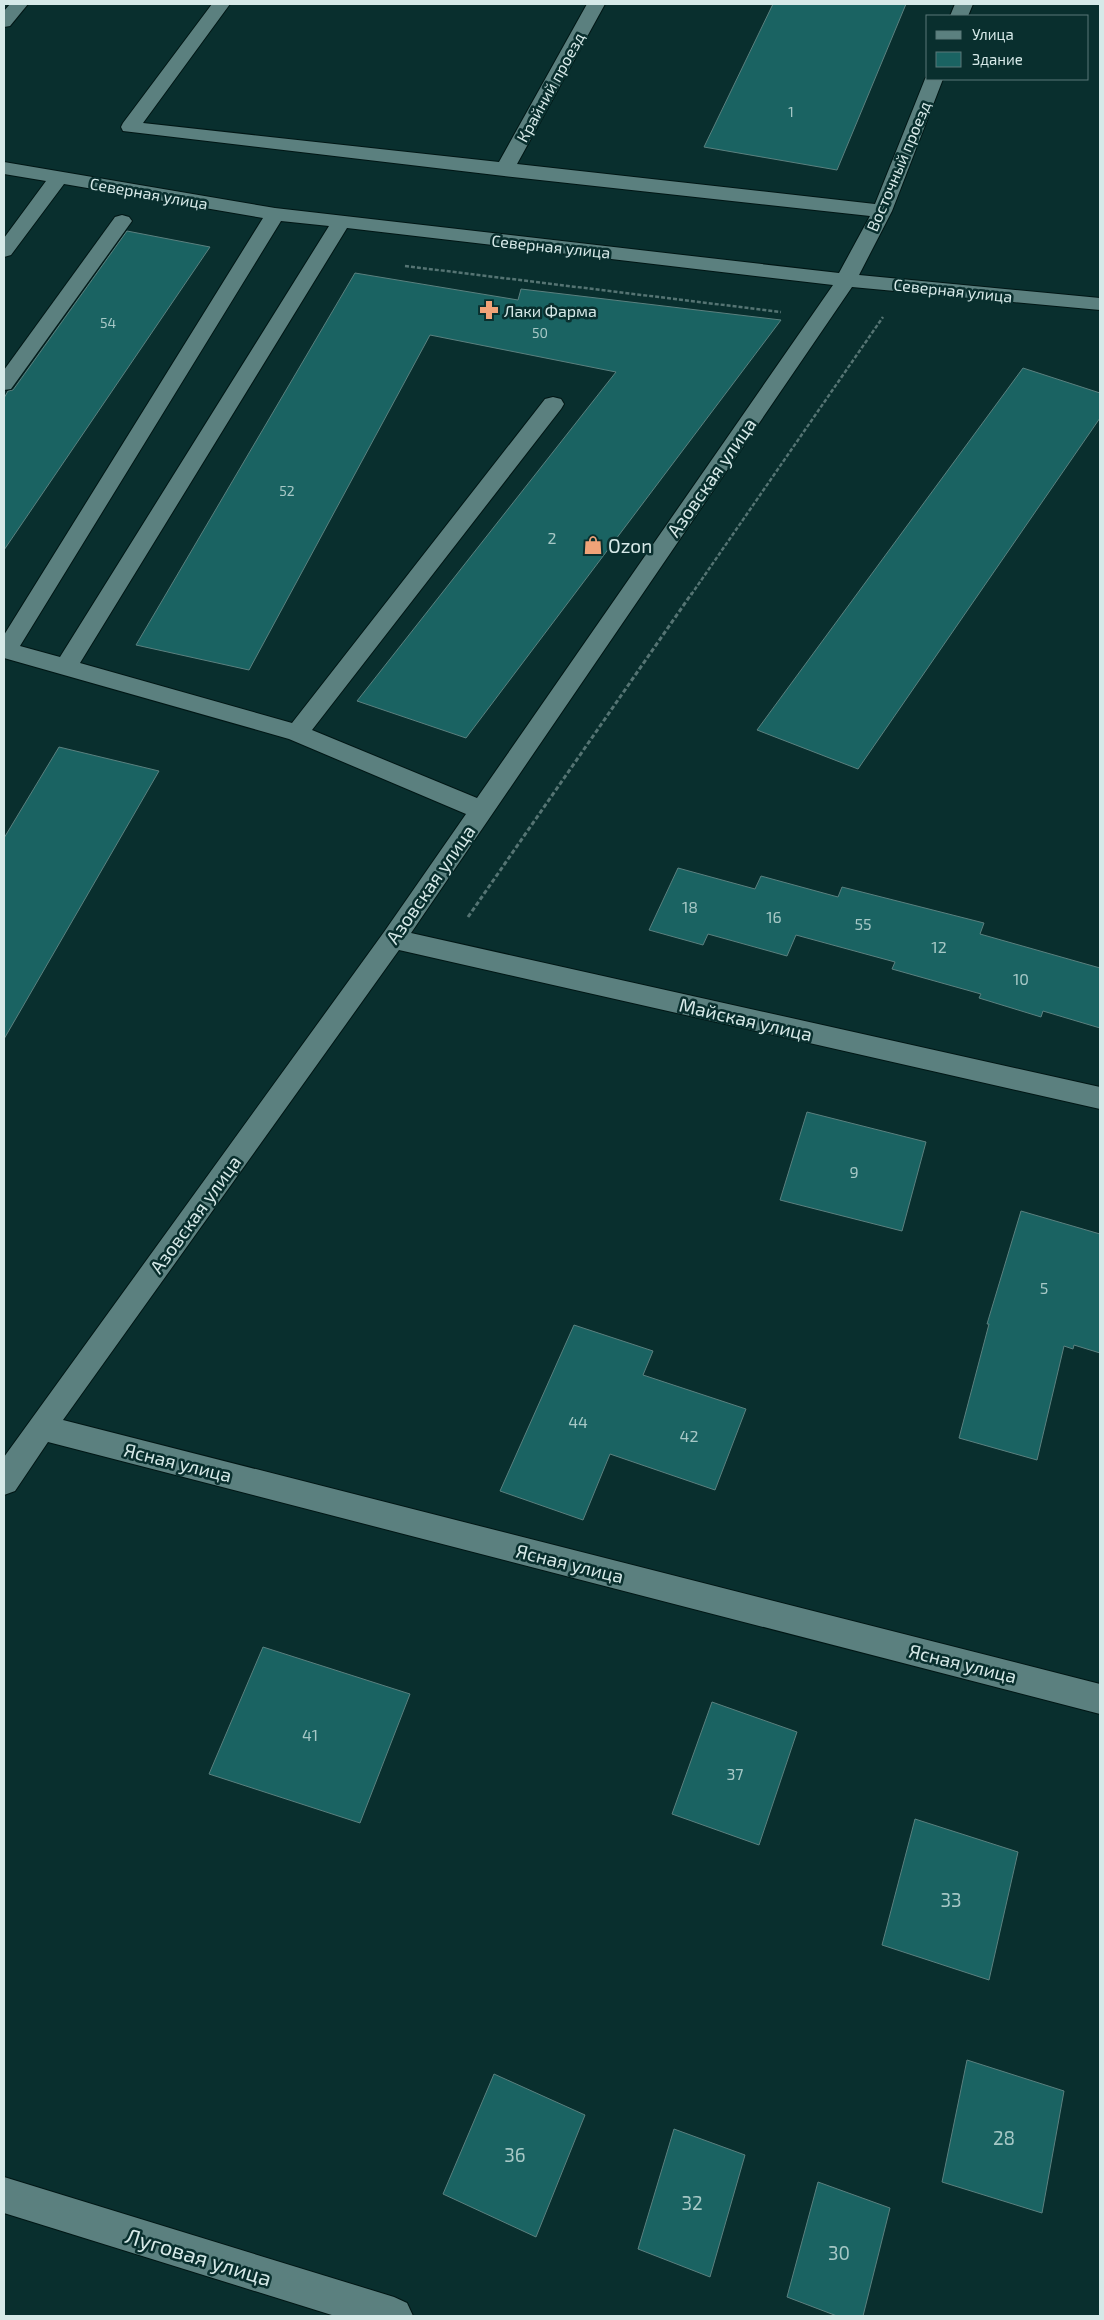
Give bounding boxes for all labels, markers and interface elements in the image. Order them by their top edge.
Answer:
legend [926,15,1089,80]
text: Улица [972,25,1014,43]
street label: Крайний проезд [512,29,588,145]
text: Здание [972,50,1023,68]
street label: Восточный проезд [862,98,934,234]
house number: 1 [788,103,794,120]
street label: Северная улица [88,173,210,214]
street label: Северная улица [490,230,611,263]
street label: Северная улица [892,274,1013,307]
pharmacy icon: Лаки Фарма [478,299,500,321]
place label: Лаки Фарма [504,301,597,320]
house number: 54 [100,314,116,331]
house number: 50 [532,324,548,341]
street label: Азовская улица [661,413,761,542]
house number: 52 [279,482,295,499]
house number: 2 [548,528,557,547]
shop icon: Ozon [582,534,604,556]
place label: Ozon [608,534,652,557]
street label: Азовская улица [380,820,480,949]
house number: 18 [682,897,698,916]
house number: 16 [766,907,782,926]
house number: 55 [854,914,872,933]
house number: 12 [931,937,947,956]
house number: 10 [1013,969,1029,988]
street label: Майская улица [677,993,815,1046]
street label: Азовская улица [144,1151,246,1278]
house number: 9 [849,1162,859,1181]
house number: 5 [1040,1278,1048,1297]
house number: 44 [568,1412,588,1431]
house number: 42 [680,1426,698,1445]
street label: Ясная улица [122,1438,234,1487]
street label: Ясная улица [514,1539,626,1588]
street label: Ясная улица [907,1639,1019,1688]
house number: 41 [302,1725,318,1744]
house number: 37 [726,1764,744,1783]
house number: 33 [940,1888,962,1911]
house number: 28 [993,2126,1015,2149]
house number: 36 [504,2143,526,2166]
house number: 32 [681,2191,703,2214]
street label: Луговая улица [123,2221,275,2291]
house number: 30 [828,2241,850,2264]

